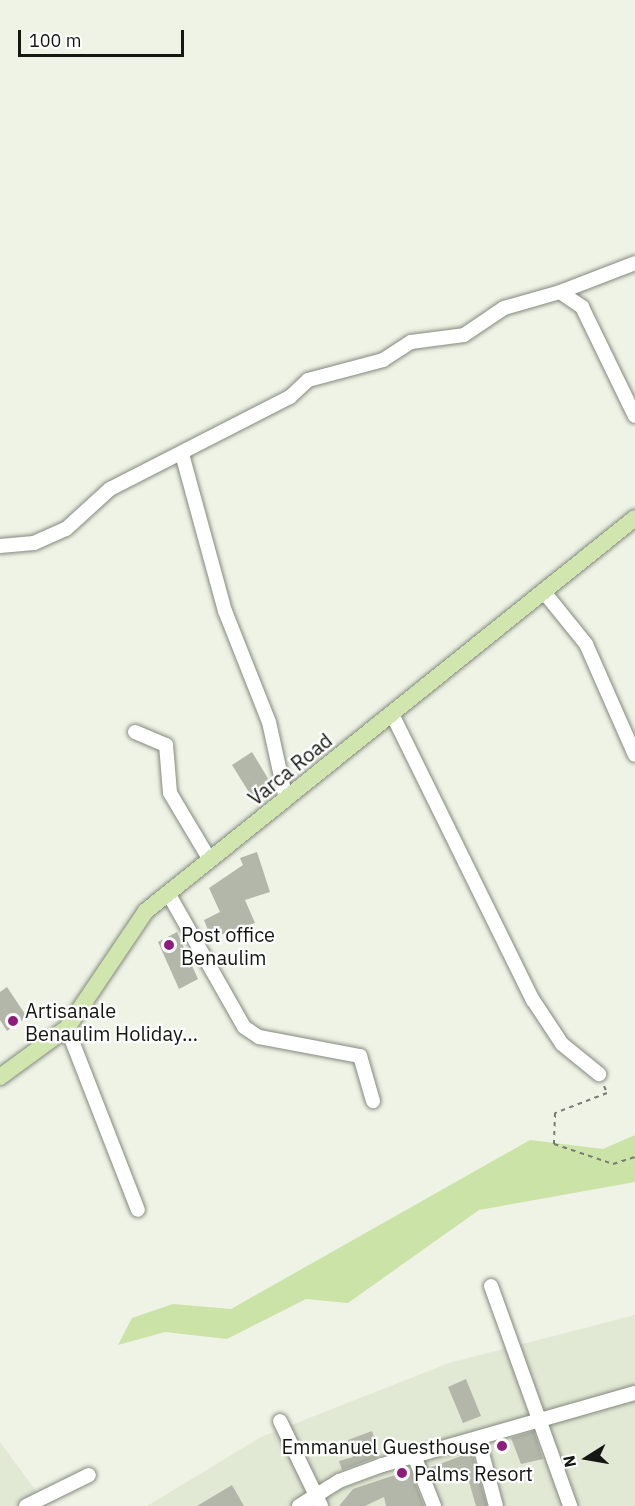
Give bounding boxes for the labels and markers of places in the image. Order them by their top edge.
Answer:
place label: Post office Benaulim [181,922,275,969]
marker: Post office Benaulim [162,938,176,952]
place label: Artisanale Benaulim Holiday… [25,998,198,1045]
marker: Artisanale Benaulim Holiday… [6,1014,20,1028]
place label: Emmanuel Guesthouse [281,1434,490,1458]
marker: Emmanuel Guesthouse [495,1439,509,1453]
place label: Palms Resort [414,1461,533,1485]
marker: Palms Resort [395,1466,409,1480]

